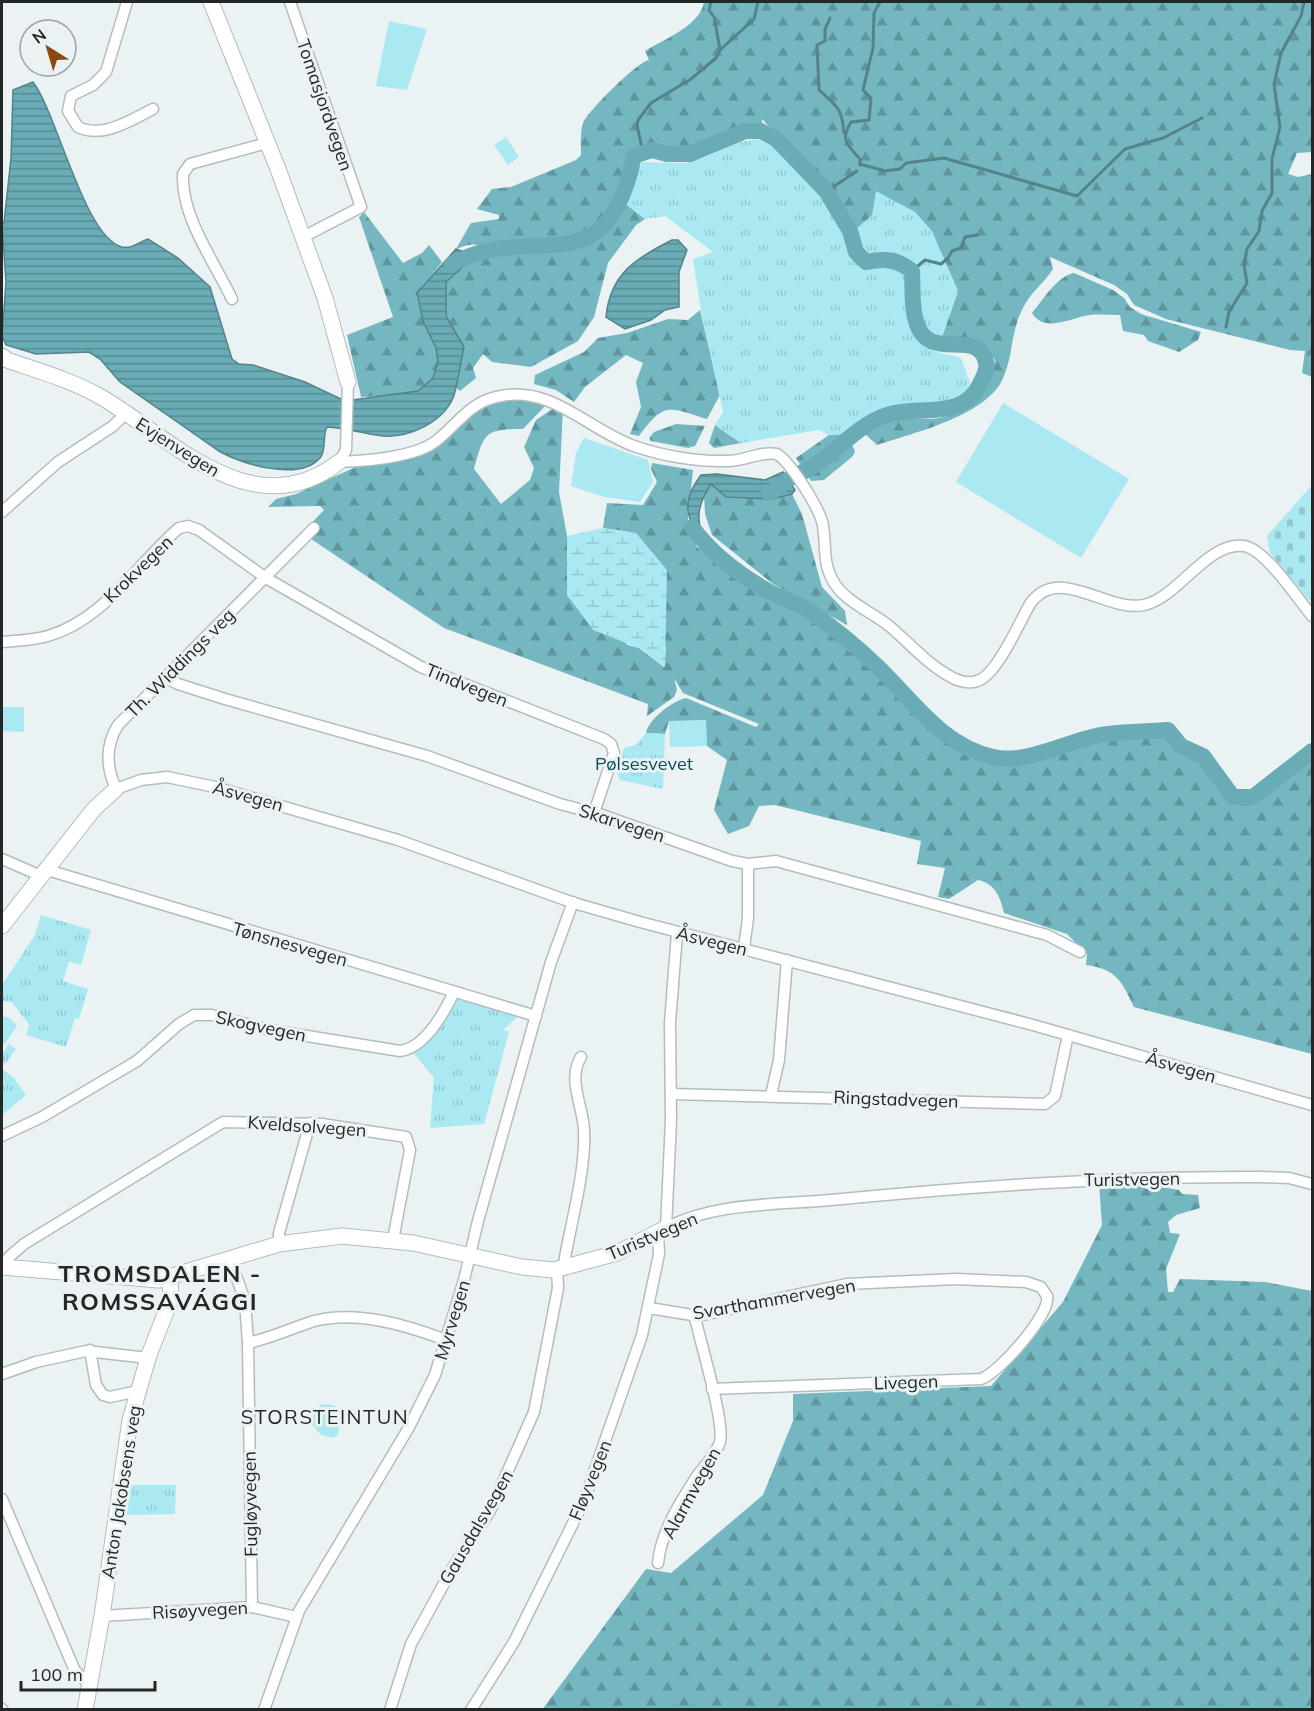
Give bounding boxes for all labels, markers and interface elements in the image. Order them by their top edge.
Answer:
north arrow [18,18,78,78]
text: N [28,24,50,48]
street label: Tomasjordvegen [292,36,358,174]
street label: Evjenvegen [132,412,224,482]
street label: Krokvegen [99,530,177,608]
street label: Th. Widdings veg [120,603,240,723]
street label: Tindvegen [422,658,512,712]
park label: Pølsesvevet [595,752,693,775]
street label: Åsvegen [210,776,286,816]
street label: Skarvegen [576,798,668,848]
street label: Tønsnesvegen [230,917,350,971]
street label: Åsvegen [674,921,750,961]
street label: Skogvegen [214,1005,308,1047]
street label: Åsvegen [1143,1046,1219,1088]
street label: Ringstadvegen [833,1085,959,1113]
street label: Kveldsolvegen [247,1110,367,1142]
street label: Turistvegen [1084,1167,1180,1191]
street label: Turistvegen [603,1207,701,1265]
district label: TROMSDALEN - ROMSSAVÁGGI [58,1258,262,1316]
street label: Svarthammervegen [691,1273,857,1325]
street label: Myrvegen [429,1277,475,1363]
street label: Livegen [873,1369,939,1395]
street label: Anton Jakobsens veg [96,1404,146,1580]
district label: STORSTEINTUN [241,1404,409,1429]
street label: Fløyvegen [563,1436,617,1524]
street label: Alarmvegen [656,1443,726,1543]
street label: Fugløyvegen [238,1451,262,1557]
street label: Gausdalsvegen [434,1466,518,1588]
street label: Risøyvegen [151,1596,249,1624]
scale bar [21,1654,154,1692]
text: 100 m [30,1663,83,1686]

